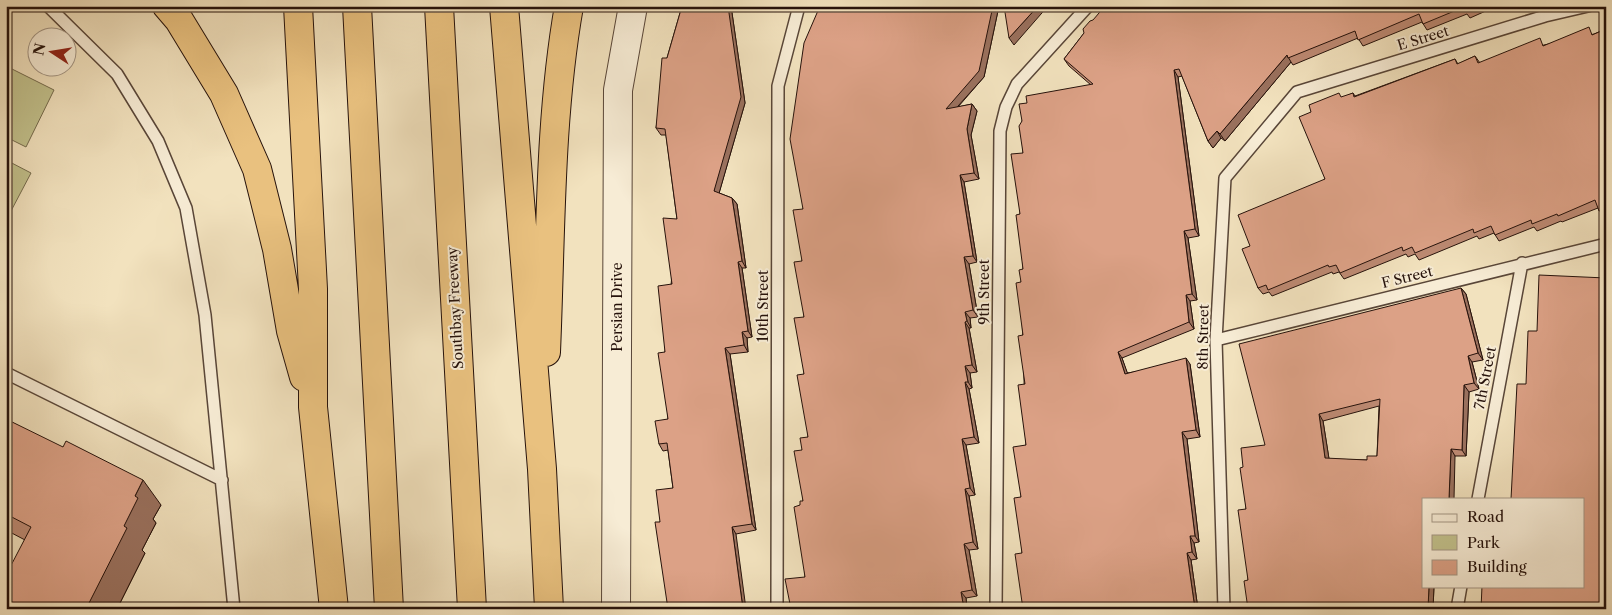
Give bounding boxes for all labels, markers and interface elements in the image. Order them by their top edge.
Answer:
street label: E Street [1395,22,1451,54]
north arrow [28,28,78,78]
text: N [29,41,49,57]
street label: Southbay Freeway [443,246,467,369]
street label: 9th Street [975,259,993,325]
street label: Persian Drive [608,262,626,352]
street label: F Street [1380,262,1434,292]
street label: 10th Street [754,270,772,342]
street label: 8th Street [1193,304,1213,370]
street label: 7th Street [1470,345,1500,411]
legend [1422,498,1584,588]
text: Road [1467,507,1504,526]
text: Park [1467,533,1501,552]
text: Building [1467,557,1527,576]

